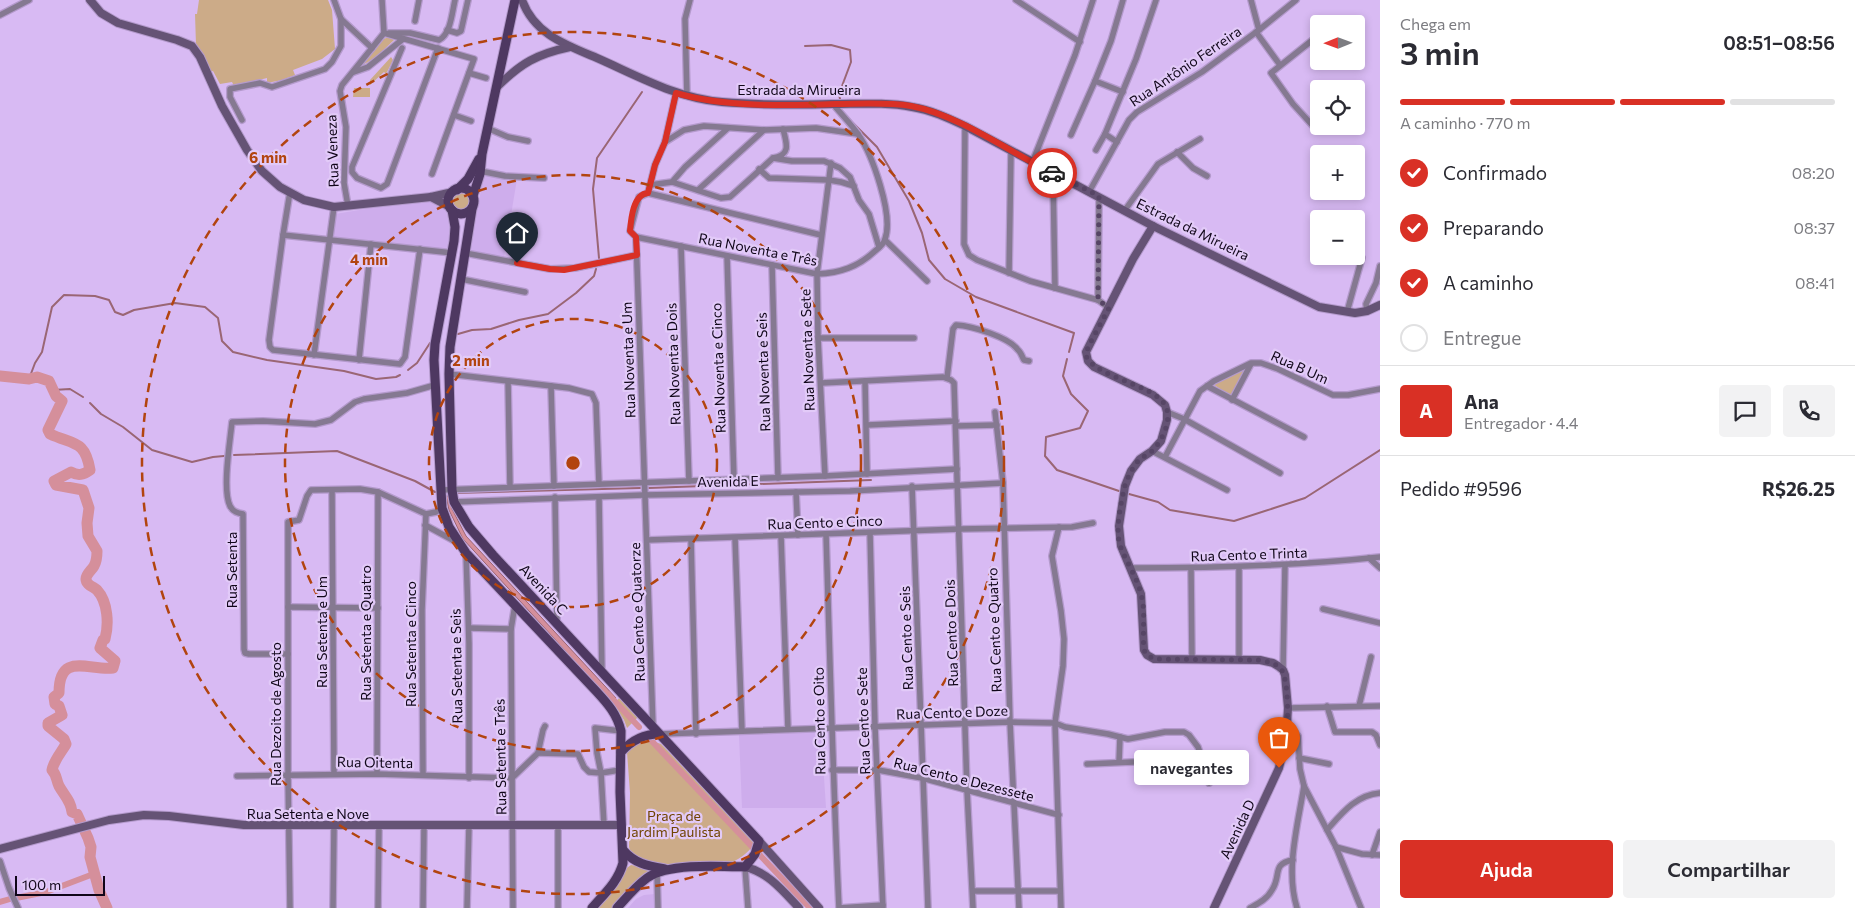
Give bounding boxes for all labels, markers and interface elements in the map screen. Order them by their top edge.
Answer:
text: Chega em [1400,14,1471,33]
north arrow [1310,15,1365,70]
map controls [1310,15,1365,265]
street label: Rua Antônio Ferreira [1126,22,1244,110]
text: 08:51–08:56 [1723,31,1835,54]
text: 3 min [1400,32,1480,72]
button: locate [1310,80,1365,135]
street label: Estrada da Mirueira [737,81,861,98]
text: A caminho · 770 m [1400,113,1531,132]
street label: Rua Veneza [322,114,342,188]
button: + [1310,145,1365,200]
text: 6 min [249,148,287,166]
courier [1027,148,1077,198]
icon: car [1038,159,1066,187]
icon: check [1400,159,1428,187]
text: Confirmado [1443,161,1547,184]
text: 08:20 [1792,163,1835,182]
street label: Estrada da Mirueira [1134,194,1252,264]
button: − [1310,210,1365,265]
pin [496,212,538,263]
icon: check [1400,214,1428,242]
text: Preparando [1443,216,1544,239]
text: 08:37 [1794,218,1835,237]
icon: home [503,219,531,247]
street label: Rua Noventa e Três [697,229,819,269]
text: 4 min [350,250,388,268]
icon: check [1400,269,1428,297]
text: A caminho [1443,271,1534,294]
text: 08:41 [1795,273,1835,292]
street label: Rua Noventa e Sete [796,289,818,411]
street label: Rua Noventa e Um [617,302,639,418]
street label: Rua Noventa e Dois [662,302,684,426]
street label: Rua Noventa e Cinco [707,303,729,433]
street label: Rua Noventa e Seis [752,312,774,432]
text: Entregue [1443,326,1521,349]
street label: Rua B Um [1269,347,1331,387]
text: 2 min [452,351,490,369]
button: chat [1719,385,1771,437]
button: phone [1783,385,1835,437]
text: Ana [1464,390,1499,413]
text: A [1419,399,1433,422]
text: Entregador · 4.4 [1464,413,1578,432]
centre of rings [564,454,582,472]
street label: Avenida E [697,472,759,490]
text: Pedido #9596 [1400,477,1522,500]
text: R$26.25 [1762,477,1835,500]
street label: Rua Cento e Cinco [767,511,883,533]
street label: Rua Setenta [223,532,240,608]
street label: Rua Cento e Quatorze [626,542,648,682]
street label: Rua Cento e Trinta [1190,543,1308,565]
street label: Avenida C [516,560,572,618]
street label: Rua Setenta e Quatro [357,565,374,701]
street label: Rua Cento e Quatro [983,567,1005,693]
street label: Rua Setenta e Um [313,576,330,688]
street label: Rua Cento e Dois [941,579,961,687]
street label: Rua Setenta e Cinco [402,581,419,707]
street label: Rua Cento e Seis [896,586,916,690]
street label: Rua Setenta e Seis [446,608,466,724]
street label: Rua Dezoito de Agosto [267,642,284,786]
street label: Rua Cento e Oito [810,667,828,775]
street label: Rua Cento e Sete [853,667,873,775]
street label: Rua Setenta e Três [490,699,510,815]
street label: Rua Cento e Doze [896,702,1008,722]
pin [1258,717,1300,768]
icon: bag [1265,724,1293,752]
callout: navegantes [1134,750,1249,786]
street label: Rua Oitenta [337,753,413,771]
street label: Rua Cento e Dezessete [892,753,1036,805]
text: navegantes [1150,758,1233,777]
street label: Avenida D [1216,797,1258,861]
street label: Rua Setenta e Nove [247,805,369,822]
park label: Praça de Jardim Paulista [627,807,721,840]
button: Ajuda [1400,840,1613,898]
button: Compartilhar [1623,840,1835,898]
scale bar [15,873,105,896]
text: 100 m [22,876,61,893]

